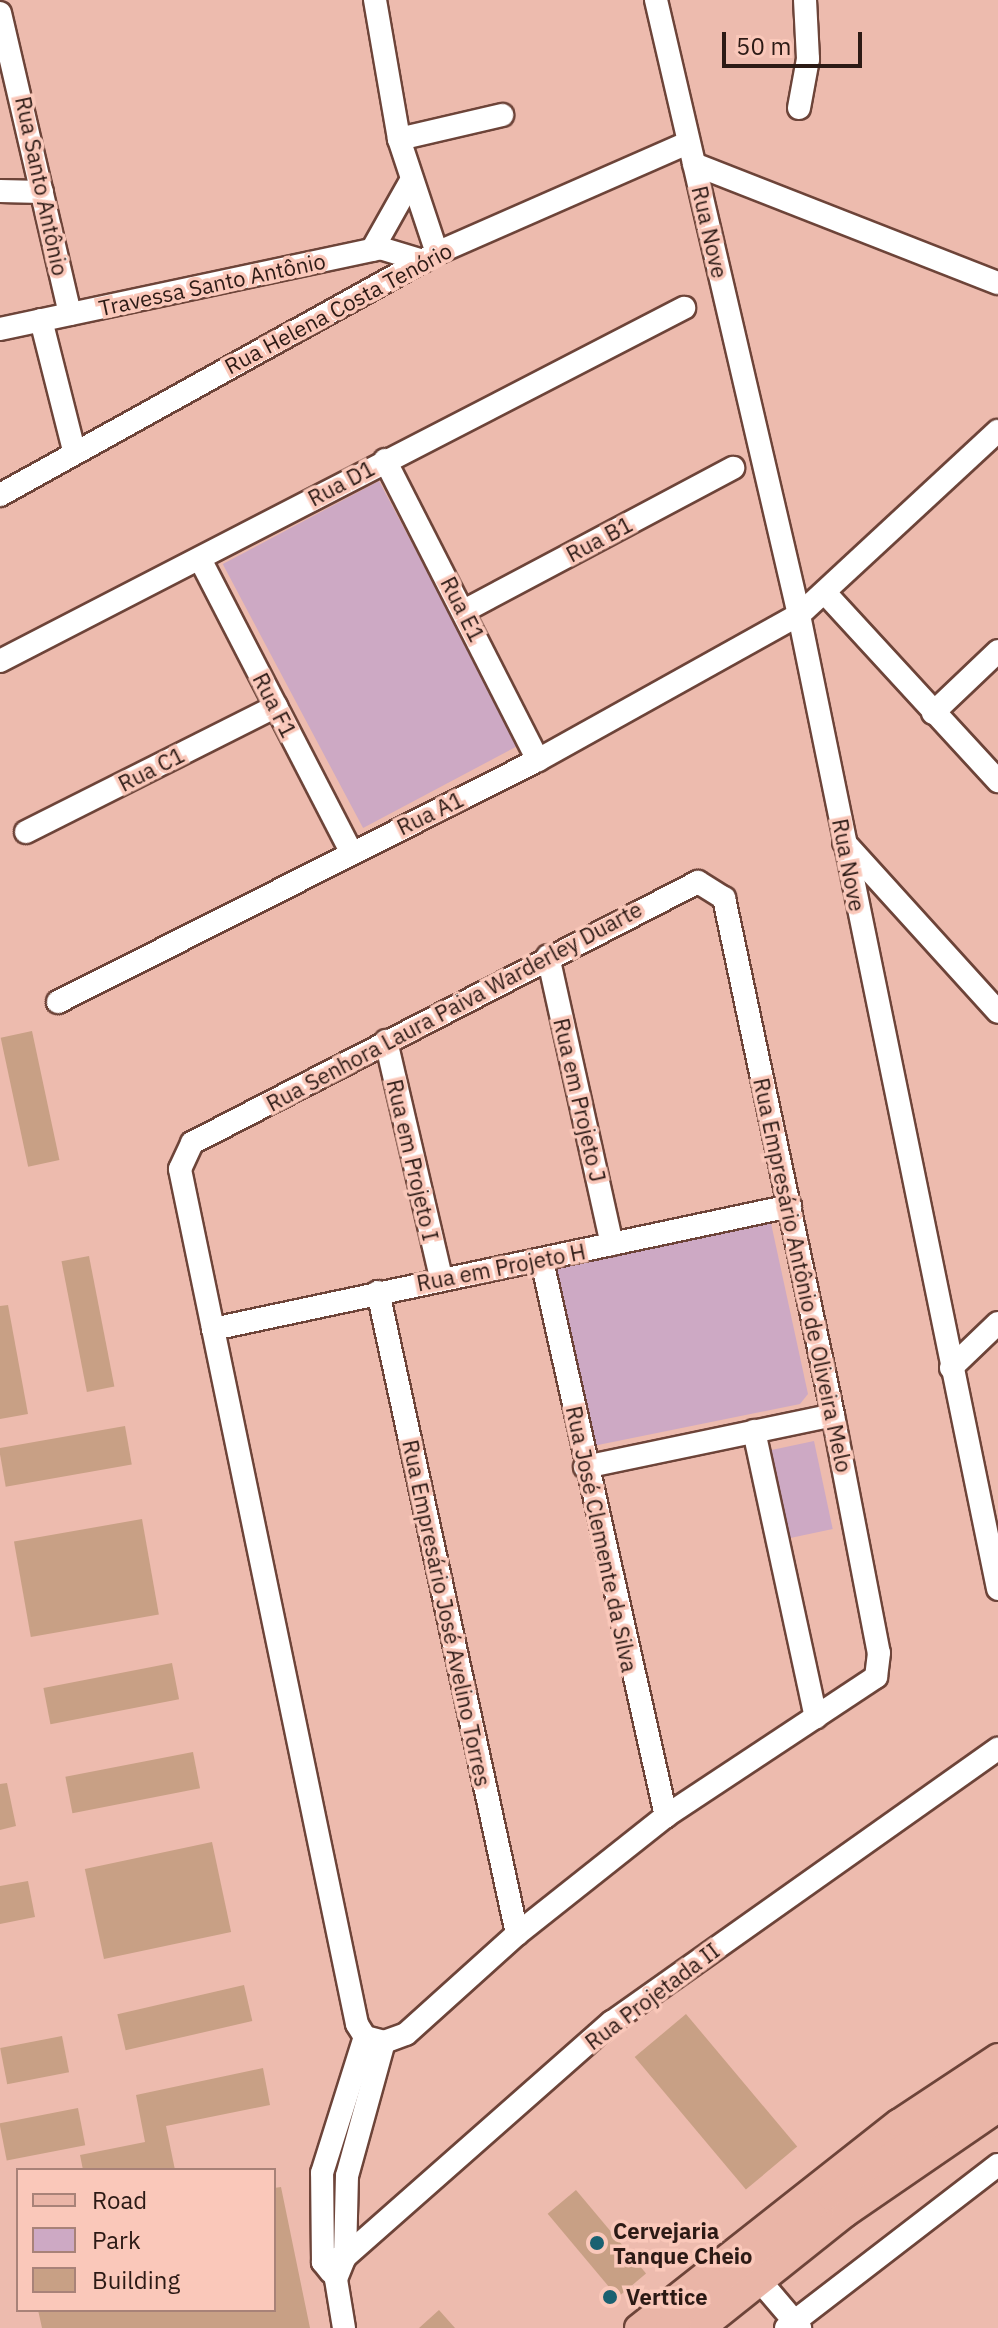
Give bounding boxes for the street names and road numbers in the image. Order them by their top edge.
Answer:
street label: Rua Santo Antônio [10,94,74,278]
street label: Rua Nove [687,183,733,281]
street label: Rua Helena Costa Tenório [220,237,456,379]
street label: Travessa Santo Antônio [96,247,328,321]
street label: Rua D1 [303,455,379,511]
street label: Rua B1 [561,511,637,567]
street label: Rua E1 [435,572,491,646]
street label: Rua F1 [248,668,302,742]
street label: Rua C1 [114,741,188,797]
street label: Rua A1 [392,786,468,840]
street label: Rua Nove [827,816,871,914]
street label: Rua Senhora Laura Paiva Warderley Duarte [262,895,646,1117]
street label: Rua em Projeto J [548,1016,612,1184]
street label: Rua Empresário Antônio de Oliveira Melo [748,1075,858,1475]
street label: Rua em Projeto I [382,1077,444,1243]
street label: Rua em Projeto H [414,1238,588,1296]
street label: Rua José Clemente da Silva [561,1403,643,1675]
street label: Rua Empresário José Avelino Torres [397,1437,497,1789]
street label: Rua Projetada II [580,1937,724,2055]

